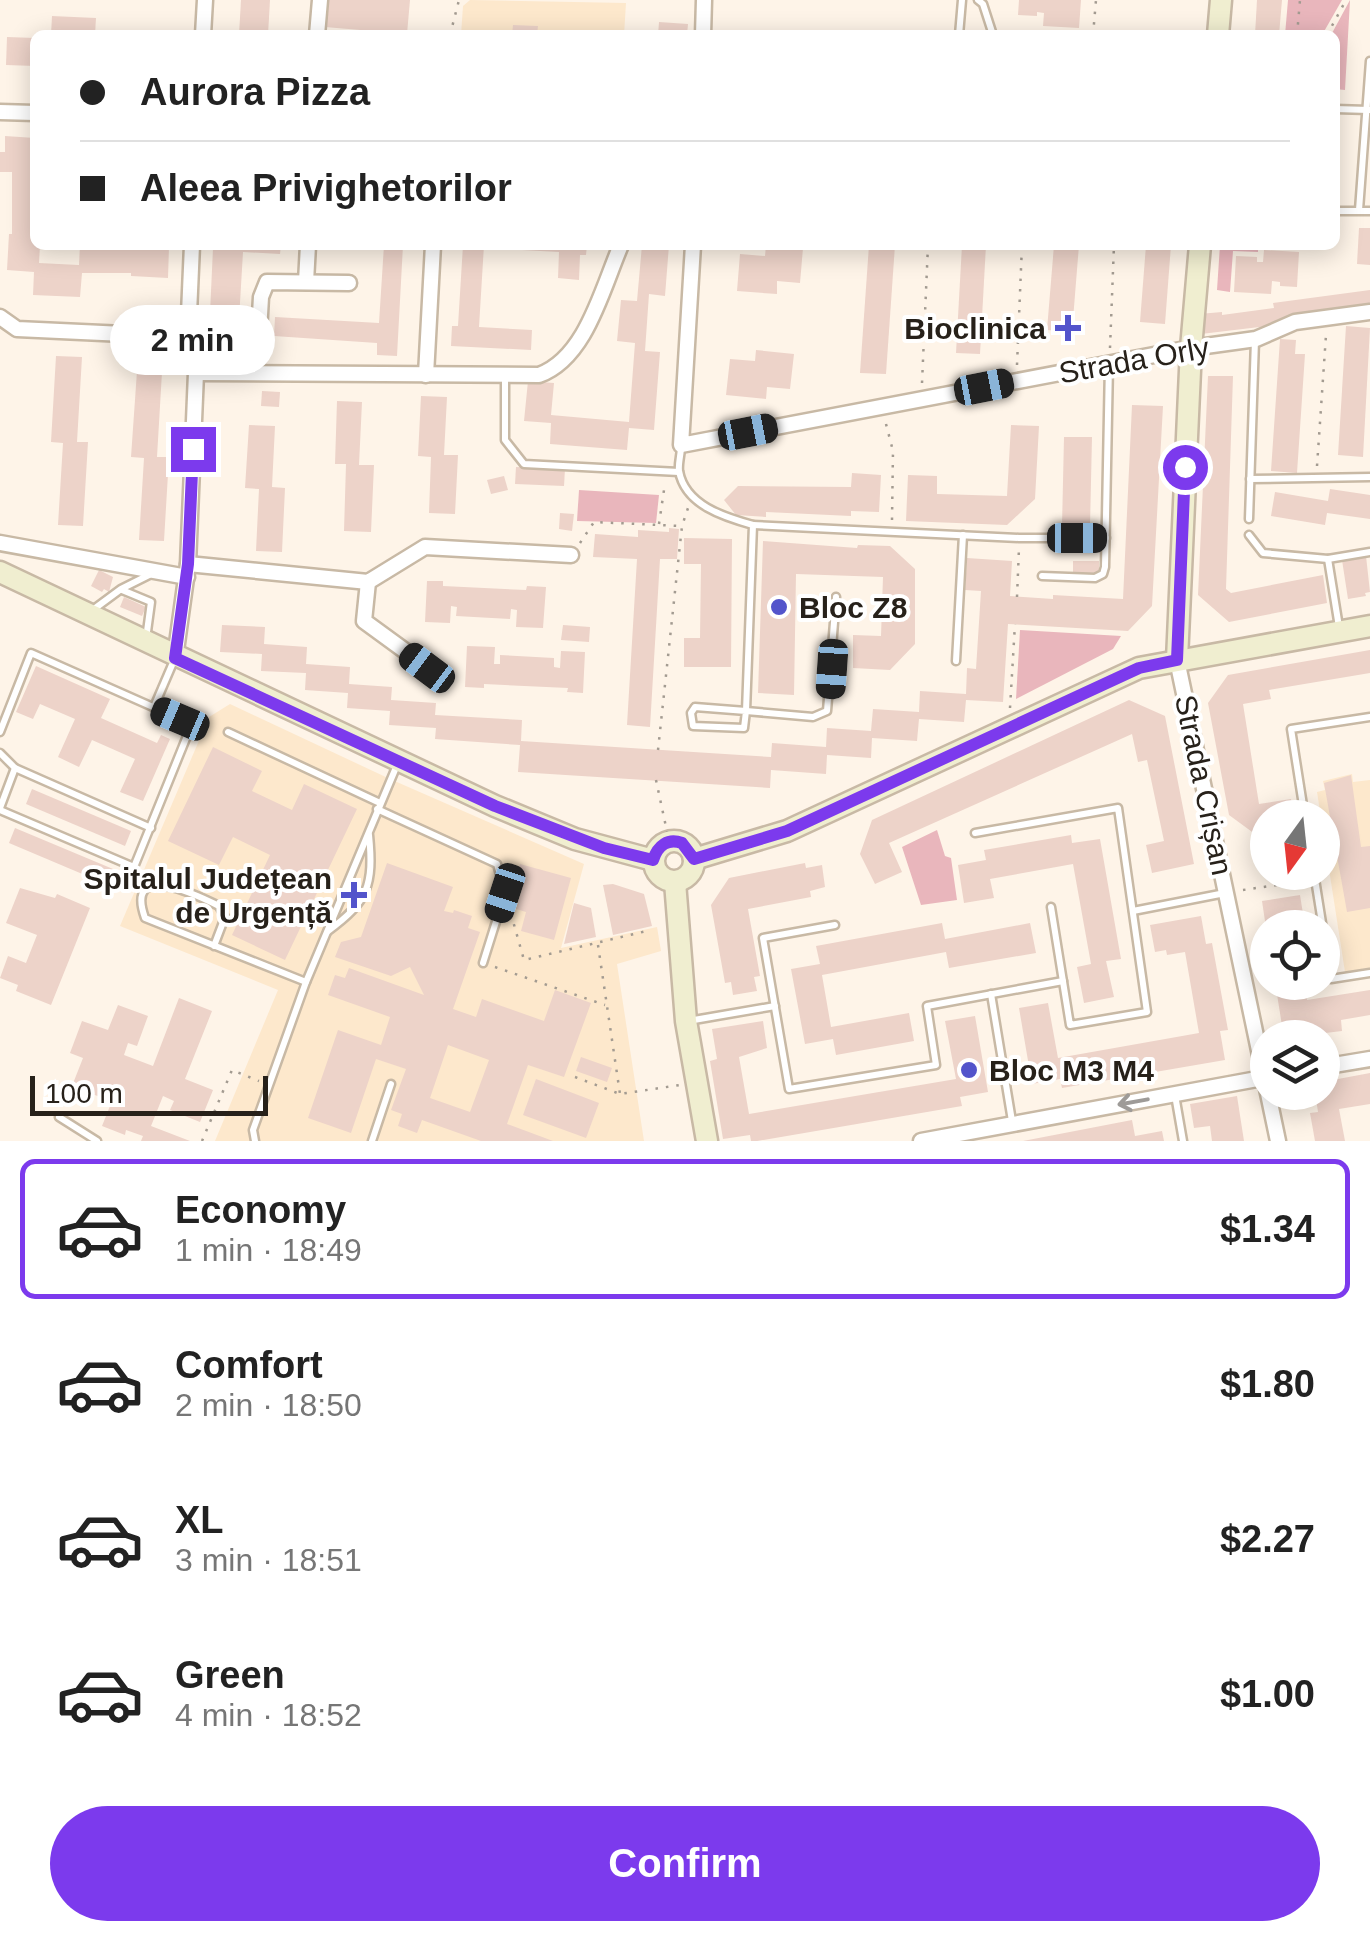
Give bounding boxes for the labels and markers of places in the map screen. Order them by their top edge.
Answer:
place label: Bioclinica [904,312,1046,345]
marker: Bioclinica [1055,315,1081,341]
place label: Bloc Z8 [799,591,907,624]
marker: Bloc Z8 [768,596,790,618]
place label: Spitalul Județean de Urgență [84,862,332,930]
marker: Spitalul Județean de Urgență [341,882,367,908]
place label: Bloc M3 M4 [989,1054,1154,1087]
marker: Bloc M3 M4 [958,1059,980,1081]

